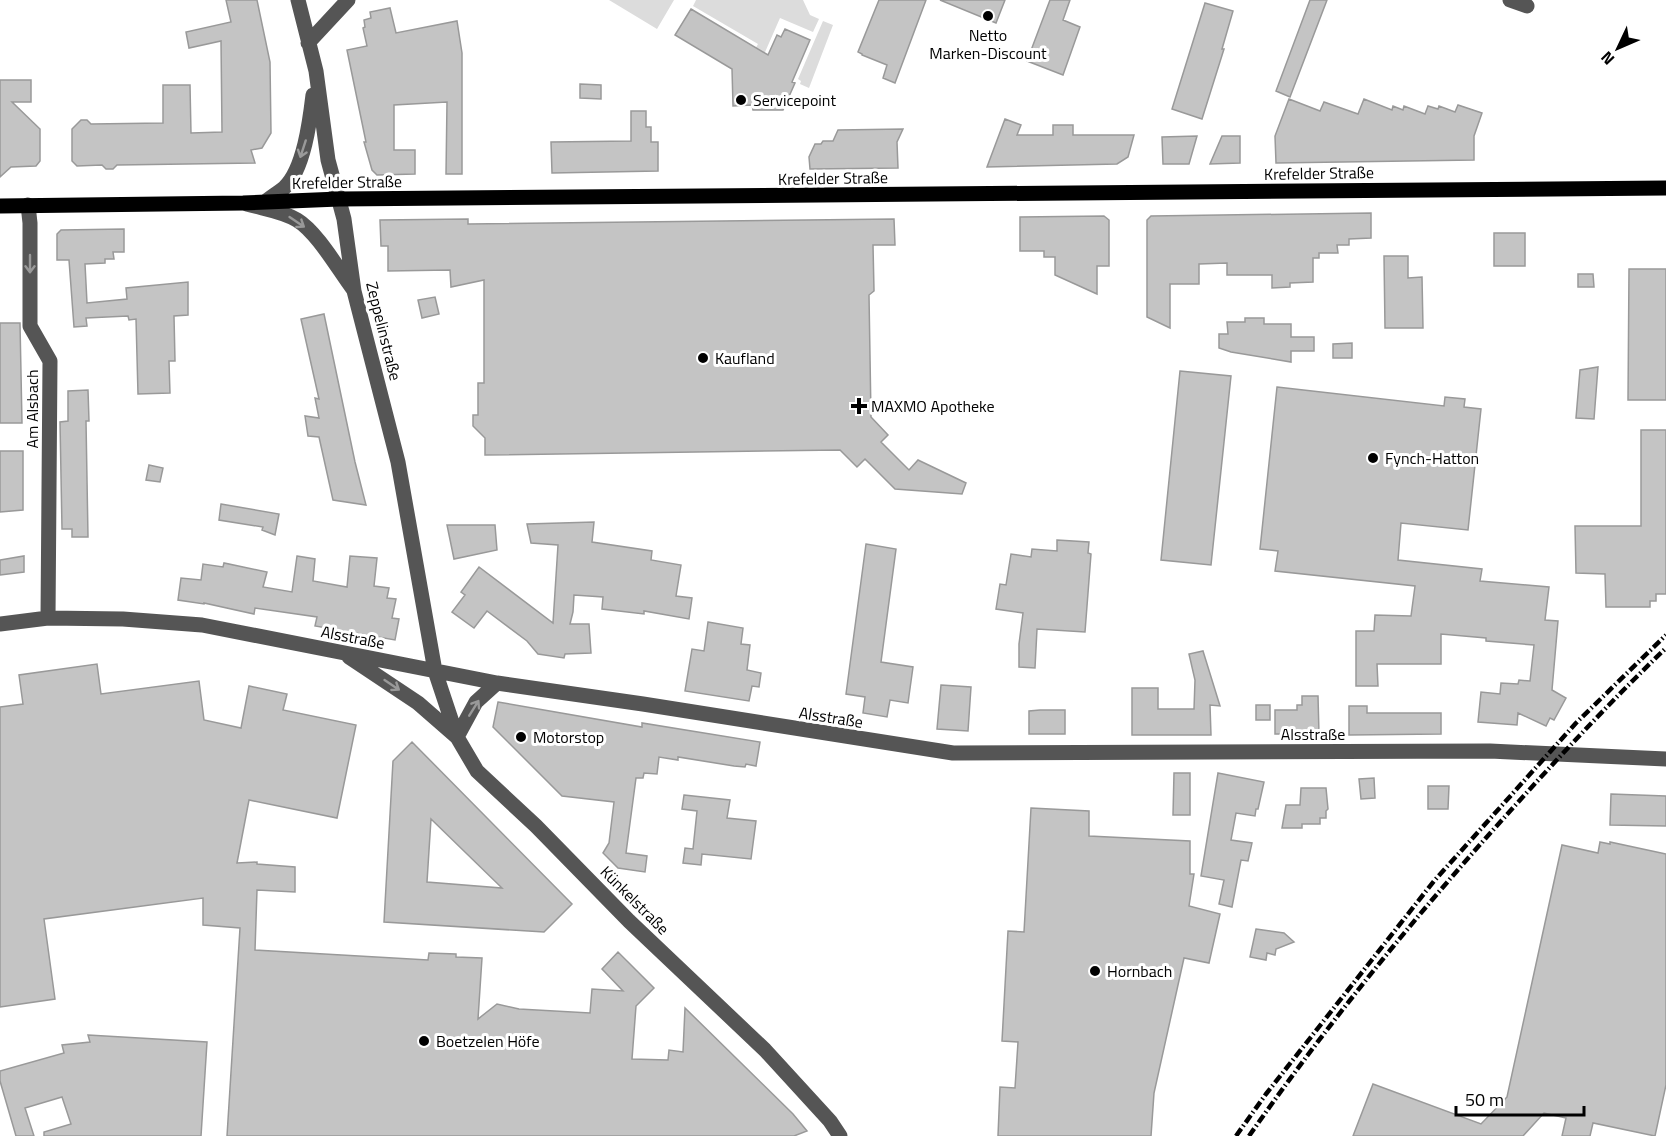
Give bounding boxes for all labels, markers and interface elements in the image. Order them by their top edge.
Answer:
marker: Netto Marken-Discount [981,9,995,23]
north arrow [1588,18,1648,78]
place label: Netto Marken-Discount [929,23,1047,65]
text: N [1595,46,1620,71]
place label: Servicepoint [753,88,836,112]
marker: Servicepoint [734,93,748,107]
one-way arrow [297,139,308,158]
street label: Krefelder Straße [1264,160,1374,186]
street label: Krefelder Straße [778,165,888,191]
street label: Krefelder Straße [292,169,402,195]
one-way arrow [289,216,306,229]
one-way arrow [24,253,36,273]
street label: Zeppelinstraße [360,279,408,383]
place label: Kaufland [715,346,775,370]
marker: Kaufland [696,351,710,365]
street label: Am Alsbach [20,369,44,449]
place label: MAXMO Apotheke [871,394,995,418]
marker: MAXMO Apotheke [852,399,866,413]
place label: Fynch-Hatton [1385,446,1479,470]
marker: Fynch-Hatton [1366,451,1380,465]
street label: Alsstraße [319,619,387,655]
one-way arrow [383,679,400,691]
one-way arrow [468,700,480,717]
street label: Alsstraße [797,700,865,734]
street label: Alsstraße [1281,722,1345,746]
place label: Motorstop [533,725,604,749]
marker: Motorstop [514,730,528,744]
street label: Künkelstraße [595,860,675,940]
place label: Hornbach [1107,959,1172,983]
marker: Hornbach [1088,964,1102,978]
place label: Boetzelen Höfe [436,1029,540,1053]
marker: Boetzelen Höfe [417,1034,431,1048]
scale bar [1456,1079,1584,1117]
text: 50 m [1465,1086,1504,1113]

